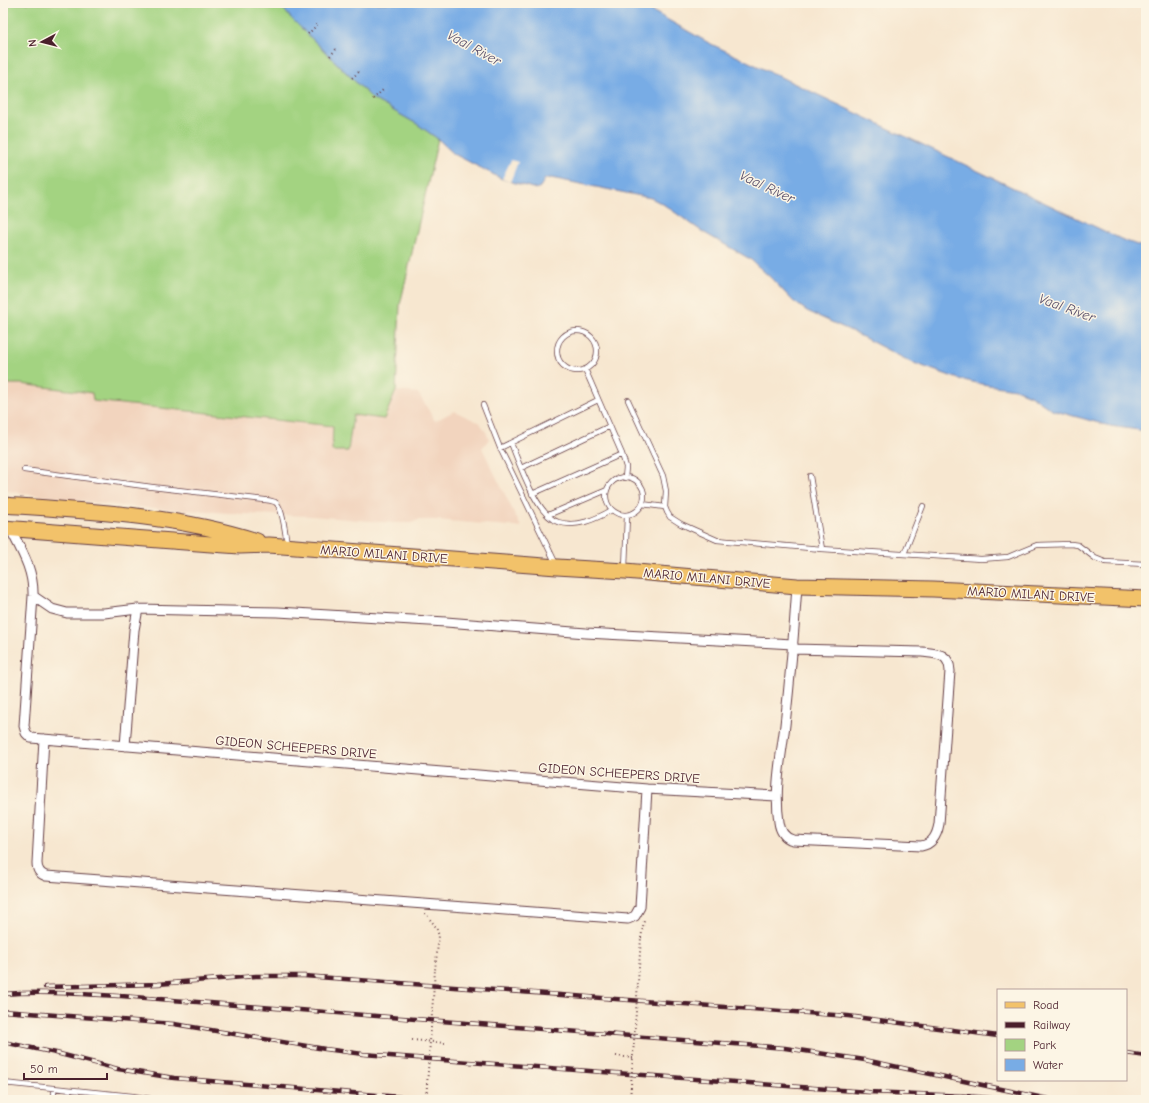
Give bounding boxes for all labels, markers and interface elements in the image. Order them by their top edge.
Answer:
north arrow [22,22,62,62]
water label: Vaal River [444,26,505,70]
text: N [26,39,39,48]
water label: Vaal River [737,167,799,208]
water label: Vaal River [1036,290,1099,327]
street label: MARIO MILANI DRIVE [320,542,448,566]
street label: MARIO MILANI DRIVE [643,565,771,591]
street label: MARIO MILANI DRIVE [967,583,1095,605]
street label: GIDEON SCHEEPERS DRIVE [215,732,377,762]
street label: GIDEON SCHEEPERS DRIVE [538,760,700,786]
legend [997,989,1127,1081]
text: Road [1033,998,1059,1012]
text: Railway [1033,1018,1071,1032]
text: Park [1033,1038,1056,1052]
scale bar [24,1055,107,1081]
text: Water [1033,1058,1063,1072]
text: 50 m [30,1062,58,1076]

